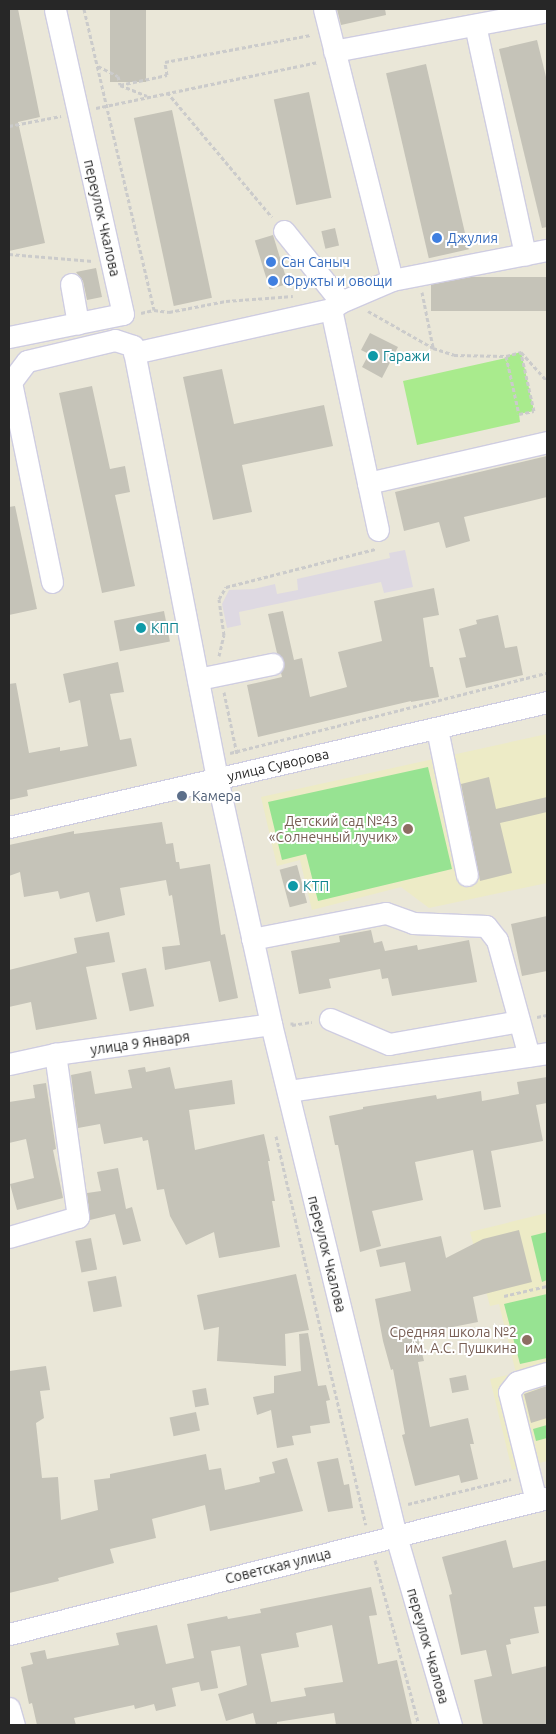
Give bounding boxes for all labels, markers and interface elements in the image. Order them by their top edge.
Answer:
street label: переулок Чкалова [80,158,124,278]
place label: Джулия [447,230,498,246]
marker: Джулия [431,232,443,244]
place label: Сан Саныч [281,254,350,270]
marker: Сан Саныч [265,256,277,268]
place label: Фрукты и овощи [283,273,392,289]
marker: Фрукты и овощи [267,275,279,287]
place label: Гаражи [383,348,430,364]
marker: Гаражи [367,350,379,362]
place label: КПП [151,620,179,636]
marker: КПП [135,622,147,634]
street label: улица Суворова [225,745,331,785]
place label: Камера [192,788,241,804]
marker: Камера [176,790,188,802]
place label: Детский сад №43 «Солнечный лучик» [269,813,398,846]
marker: Детский сад №43 «Солнечный лучик» [402,823,414,835]
place label: КТП [303,878,329,894]
marker: КТП [287,880,299,892]
street label: улица 9 Января [89,1028,191,1058]
street label: переулок Чкалова [304,1194,350,1314]
place label: Средняя школа №2 им. А.С. Пушкина [389,1324,517,1356]
marker: Средняя школа №2 им. А.С. Пушкина [521,1334,533,1346]
street label: Советская улица [223,1545,333,1587]
street label: переулок Чкалова [403,1586,453,1706]

